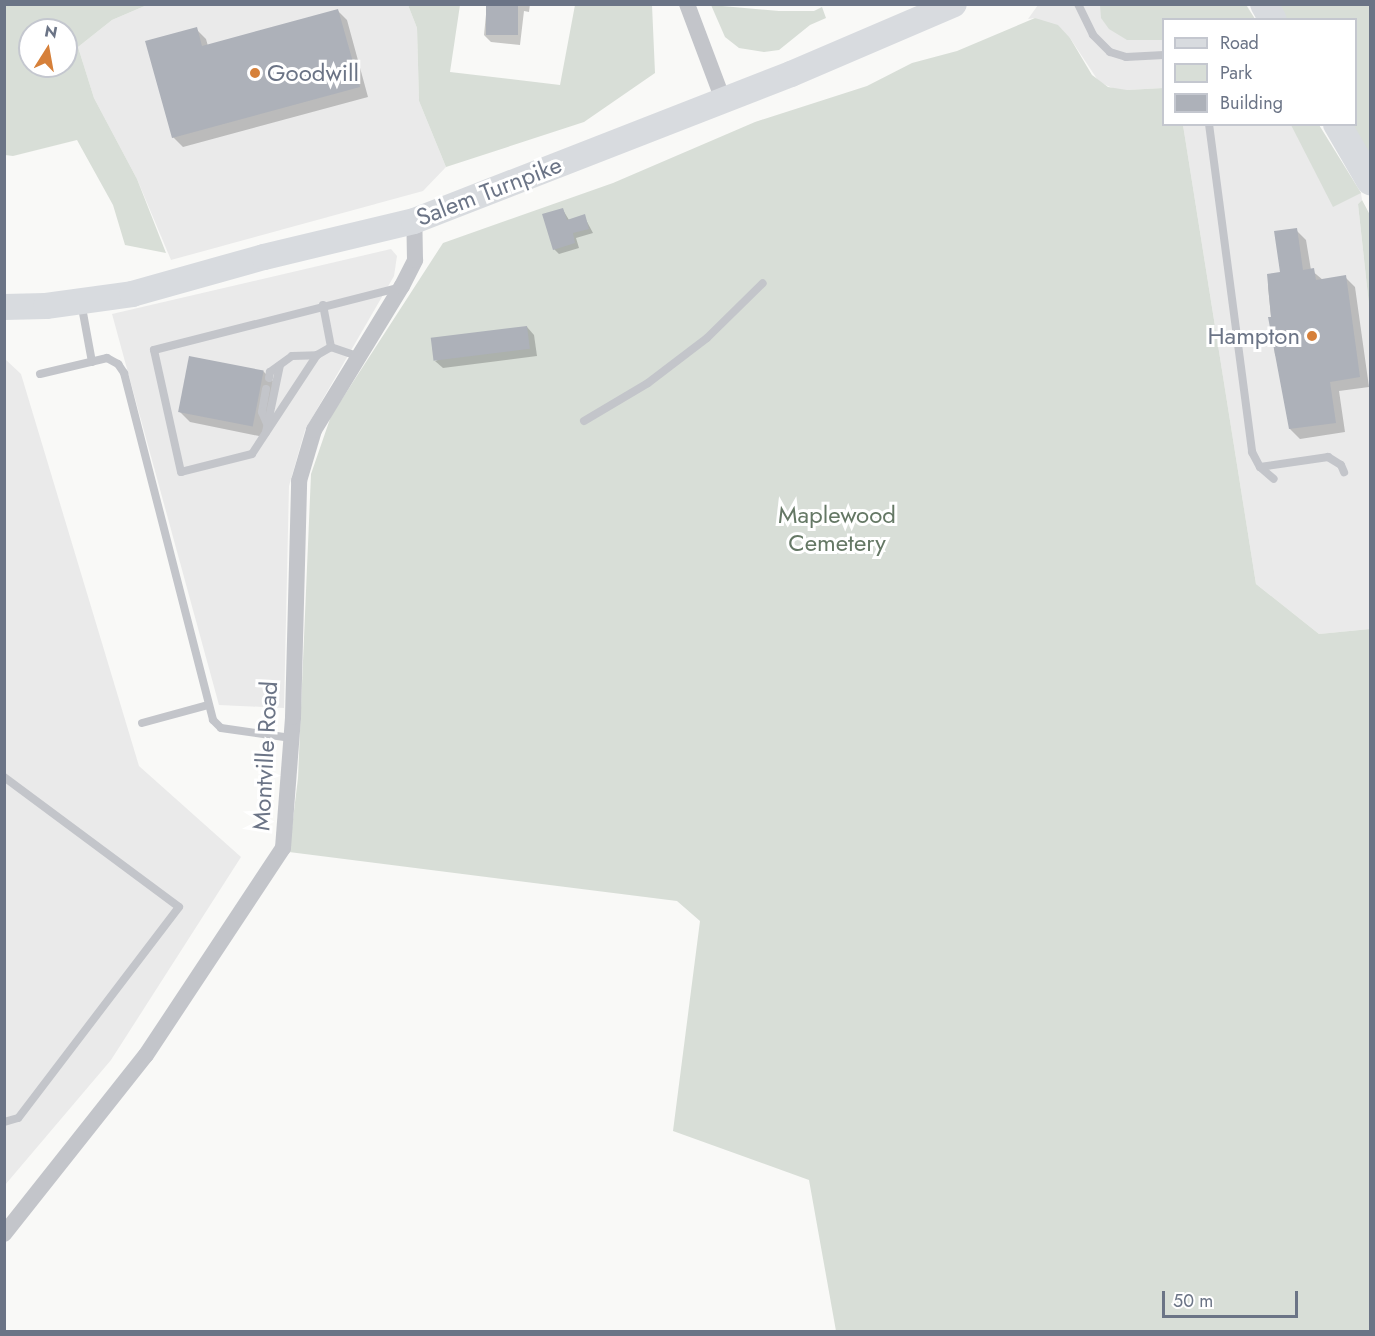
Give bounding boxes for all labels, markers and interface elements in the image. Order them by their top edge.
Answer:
north arrow [18,18,78,78]
legend [1162,18,1357,126]
text: N [43,19,60,44]
text: Road [1220,30,1259,56]
place label: Goodwill [267,59,359,87]
text: Park [1220,60,1252,86]
marker: Goodwill [248,66,262,80]
text: Building [1220,90,1283,116]
street label: Salem Turnpike [412,150,566,232]
place label: Hampton [1207,322,1300,350]
marker: Hampton [1305,329,1319,343]
park label: Maplewood Cemetery [778,501,896,557]
street label: Montville Road [247,680,283,832]
scale bar [1165,1279,1302,1317]
text: 50 m [1173,1288,1213,1314]

